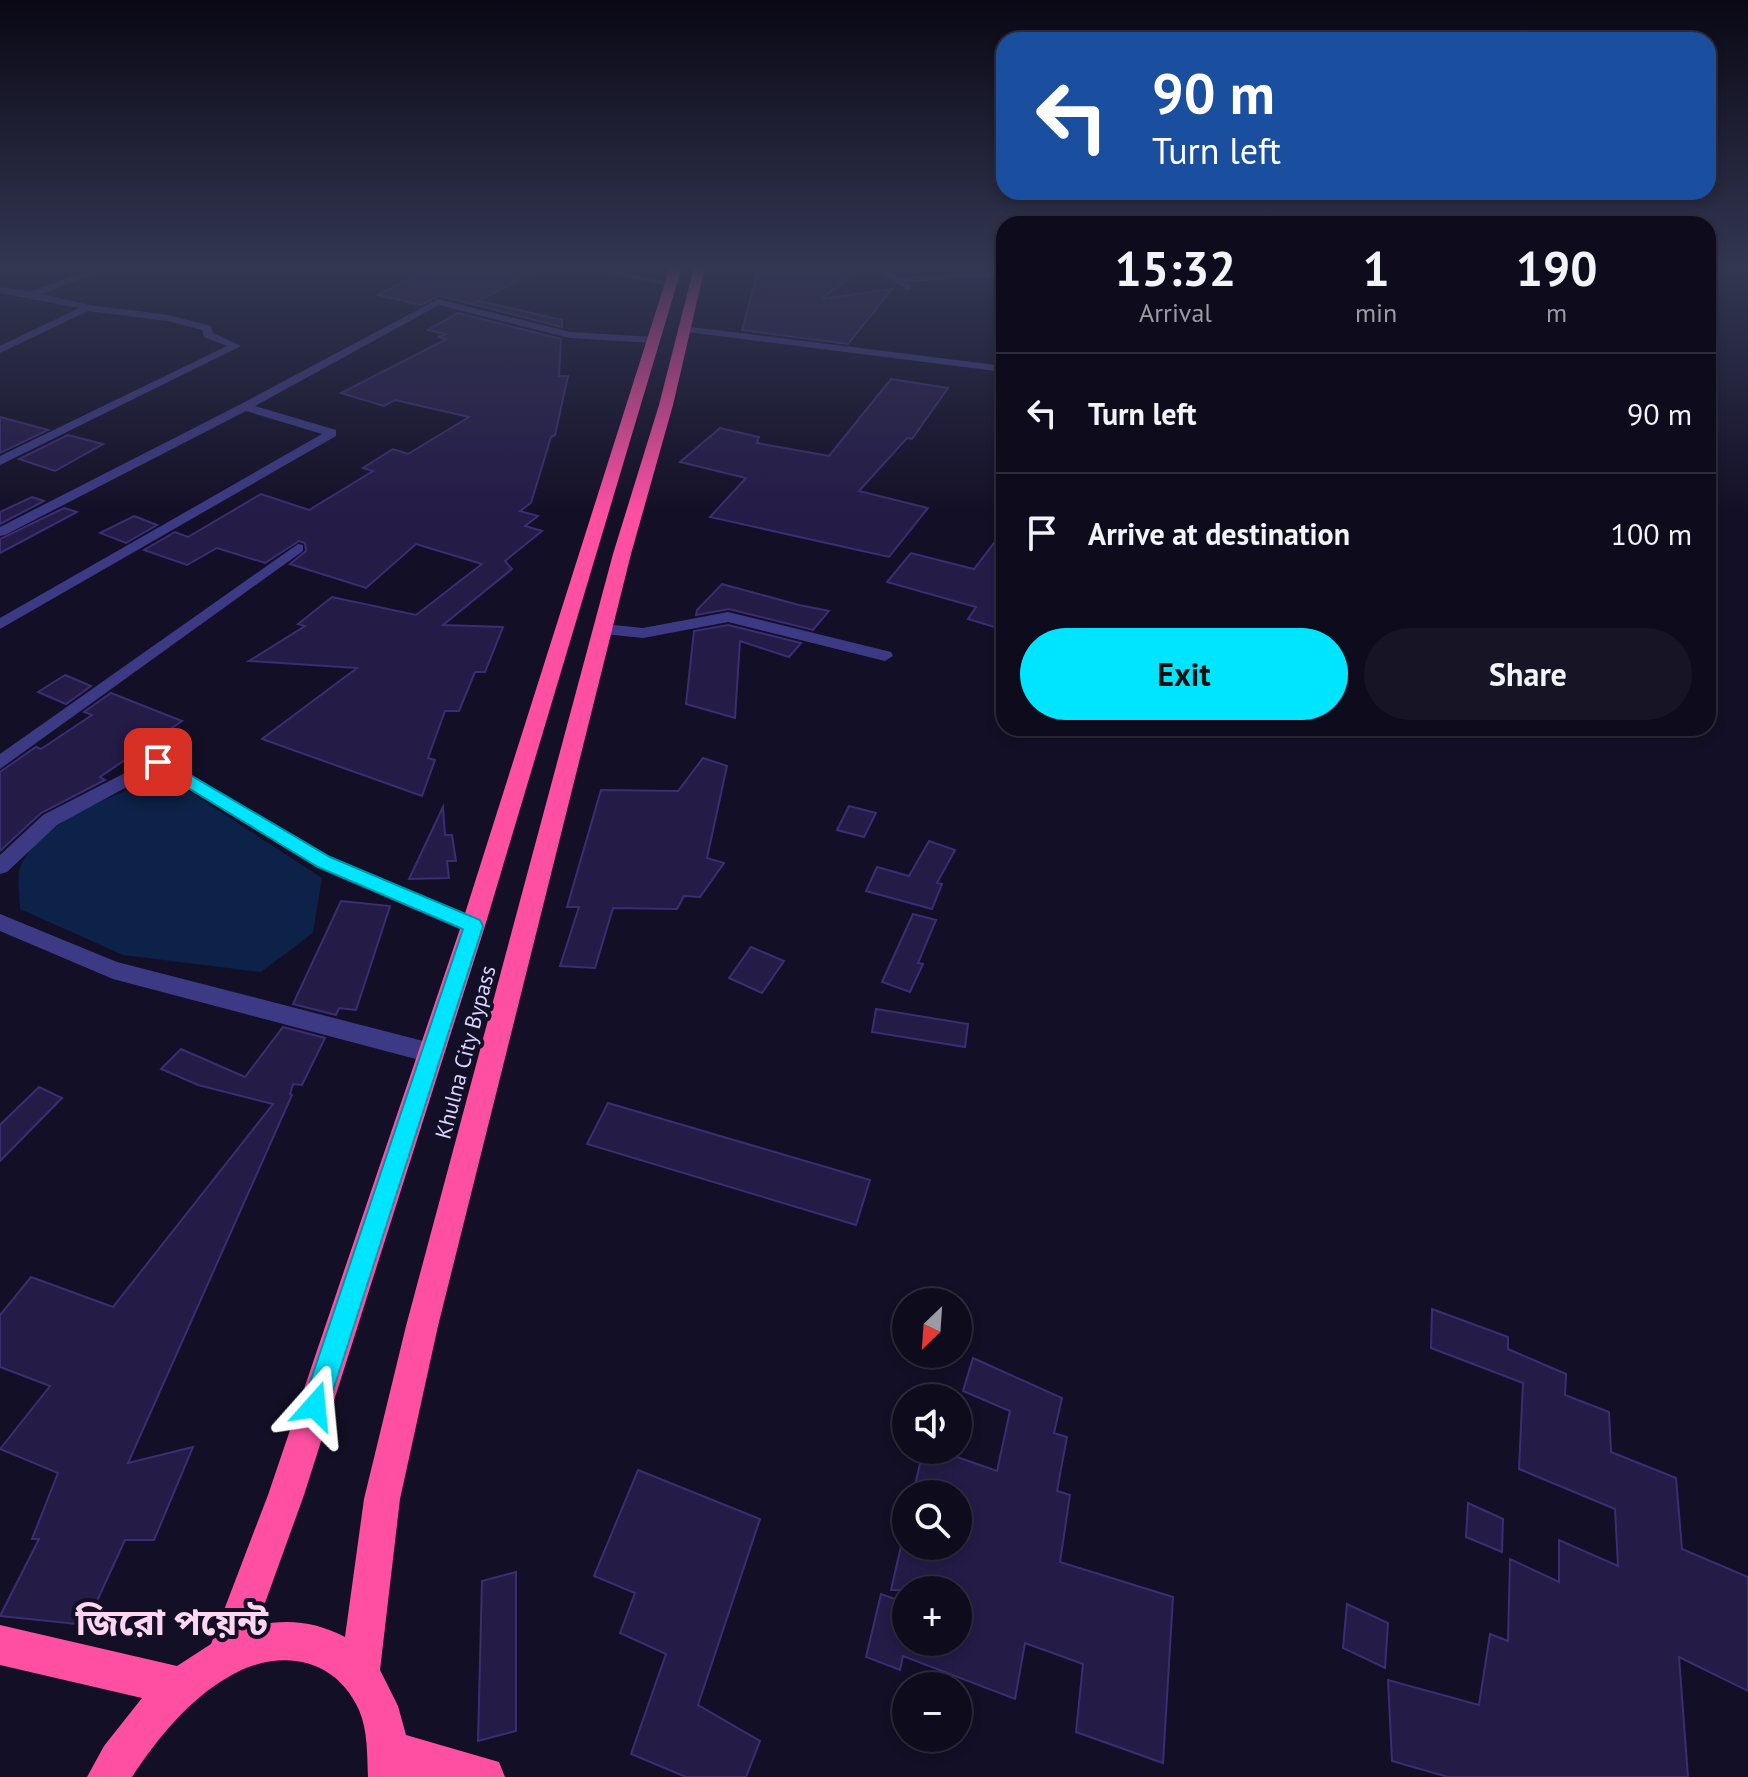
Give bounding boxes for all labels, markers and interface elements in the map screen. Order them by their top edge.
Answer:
text: 90 m [1152,57,1275,129]
icon: left [1020,64,1124,168]
text: Turn left [1152,127,1281,174]
text: 15:32 [1115,237,1236,299]
text: 1 [1362,237,1390,299]
text: 190 [1516,237,1597,299]
text: Arrival [1139,296,1212,329]
text: min [1355,296,1397,329]
text: m [1546,296,1567,329]
icon: left [1020,391,1064,435]
text: Turn left [1088,394,1196,433]
text: 90 m [1627,394,1692,433]
icon: arrive [1020,511,1064,555]
text: Arrive at destination [1088,514,1350,553]
text: 100 m [1611,514,1692,553]
button: Exit [1020,628,1348,720]
button: Share [1364,628,1692,720]
pin [124,728,192,796]
icon: arrive [136,740,180,784]
street label: Khulna City Bypass [428,962,502,1142]
north arrow [892,1288,972,1368]
map controls [892,1288,972,1752]
position arrow [273,1364,357,1448]
button: sound [892,1384,972,1464]
button: search [892,1480,972,1560]
button: + [892,1576,972,1656]
district label: জিরো পয়েন্ট [75,1598,269,1645]
button: − [892,1672,972,1752]

